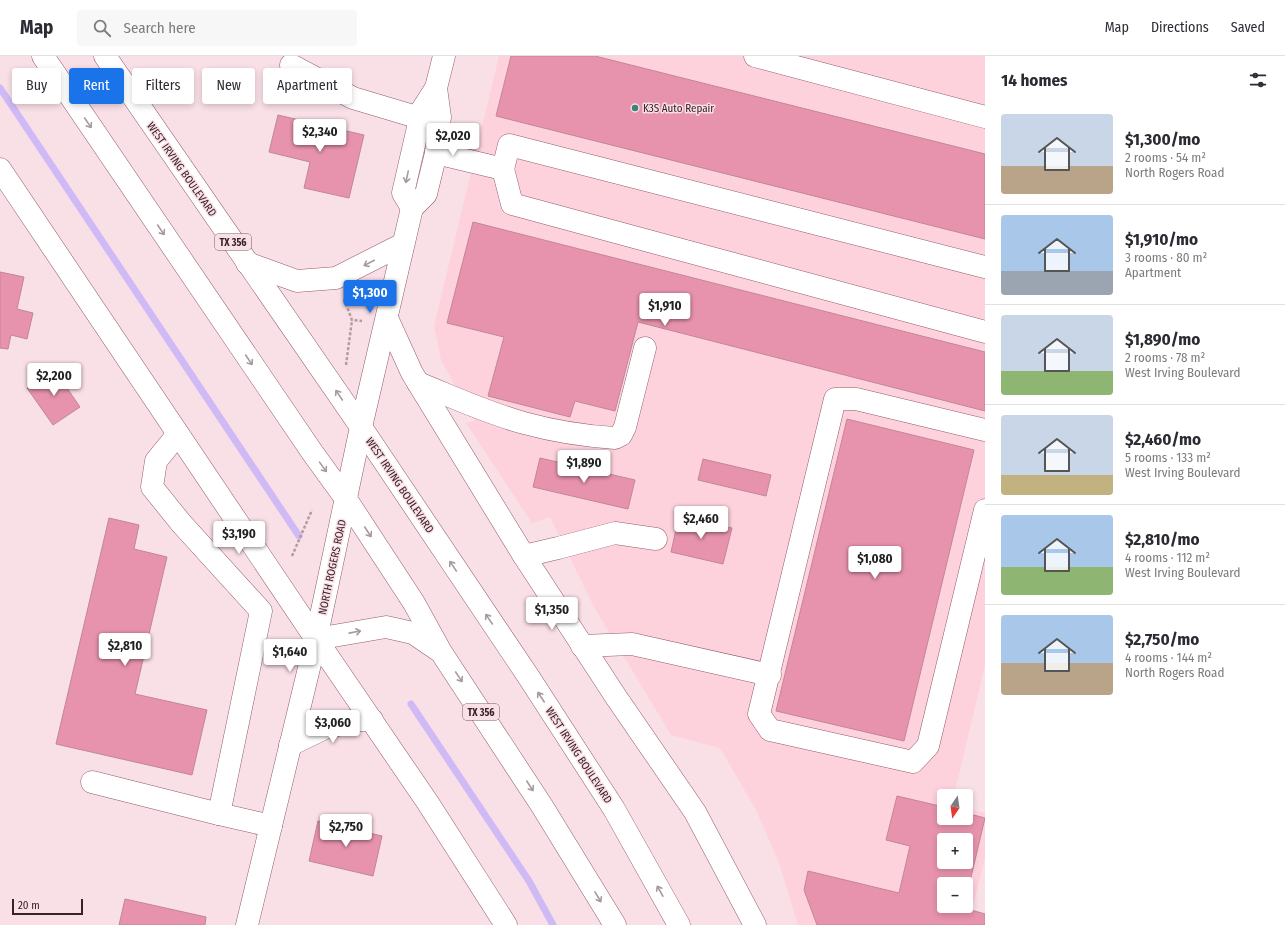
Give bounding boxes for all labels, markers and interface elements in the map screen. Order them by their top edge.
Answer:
search box [77,10,357,46]
text: Map [20,16,53,39]
icon: search [91,17,113,39]
text: Search here [123,19,196,37]
text: Map [1105,19,1129,36]
text: Directions [1151,19,1209,36]
text: Saved [1231,19,1265,36]
chip: Buy [12,68,61,104]
chip: Rent [69,68,124,104]
chip: Filters [132,68,194,104]
chip: New [202,68,255,104]
chip: Apartment [263,68,352,104]
icon: filters [1247,69,1269,91]
text: 14 homes [1001,70,1068,91]
place label: K3S Auto Repair [643,102,714,115]
marker: K3S Auto Repair [630,103,640,113]
one-way arrow [84,117,92,128]
pin: $2,340 [287,119,353,153]
street label: WEST IRVING BOULEVARD [144,120,219,219]
pin: $2,020 [420,123,486,157]
text: $2,340 [302,124,338,139]
text: $2,020 [435,128,471,143]
text: $1,300/mo [1125,129,1200,150]
icon: home [1033,130,1081,178]
text: 2 rooms · 54 m² [1125,150,1206,165]
text: North Rogers Road [1125,165,1224,180]
one-way arrow [402,170,410,183]
one-way arrow [157,225,165,236]
text: $1,910/mo [1125,229,1198,250]
icon: home [1033,231,1081,279]
road number: TX 356 [215,234,251,250]
text: 3 rooms · 80 m² [1125,250,1207,265]
one-way arrow [363,259,375,267]
text: Apartment [1125,265,1181,280]
pin: $1,300 [337,280,403,314]
text: $1,300 [353,285,388,300]
pin: $1,910 [632,293,698,327]
text: $1,910 [648,298,682,313]
text: $1,890/mo [1125,329,1200,350]
icon: home [1033,331,1081,379]
text: 2 rooms · 78 m² [1125,350,1205,365]
one-way arrow [246,354,254,366]
pin: $2,200 [21,363,87,397]
text: West Irving Boulevard [1125,365,1241,380]
text: $2,200 [36,368,72,383]
one-way arrow [335,390,343,401]
text: $2,460/mo [1125,429,1201,450]
icon: home [1033,431,1081,479]
street label: WEST IRVING BOULEVARD [363,435,436,535]
pin: $1,890 [551,450,617,484]
text: 5 rooms · 133 m² [1125,450,1211,465]
text: $1,890 [567,455,601,470]
one-way arrow [319,462,327,473]
text: West Irving Boulevard [1125,465,1241,480]
pin: $2,460 [668,506,734,540]
text: $2,460 [683,511,719,526]
street label: NORTH ROGERS ROAD [316,518,349,616]
pin: $3,190 [206,521,272,555]
text: $3,190 [222,526,256,541]
one-way arrow [364,526,372,538]
text: $2,810/mo [1125,529,1200,550]
icon: home [1033,531,1081,579]
pin: $1,080 [842,546,908,580]
text: 4 rooms · 112 m² [1125,550,1210,565]
text: $1,080 [857,551,893,566]
one-way arrow [449,560,457,572]
text: West Irving Boulevard [1125,565,1241,580]
pin: $1,350 [519,597,585,631]
text: $1,350 [535,602,569,617]
one-way arrow [485,614,493,625]
one-way arrow [348,628,361,636]
text: $2,750/mo [1125,629,1199,650]
icon: home [1033,631,1081,679]
pin: $2,810 [92,633,158,667]
text: $2,810 [108,638,142,653]
pin: $1,640 [257,639,323,673]
text: $1,640 [273,644,307,659]
text: 4 rooms · 144 m² [1125,650,1212,665]
text: North Rogers Road [1125,665,1224,680]
one-way arrow [455,672,463,683]
one-way arrow [537,691,545,702]
road number: TX 356 [463,704,499,720]
street label: WEST IRVING BOULEVARD [543,705,615,806]
pin: $3,060 [300,710,366,744]
text: $3,060 [315,715,351,730]
one-way arrow [525,781,534,792]
north arrow [937,789,973,825]
map controls [937,789,973,913]
pin: $2,750 [313,814,379,848]
text: $2,750 [329,819,363,834]
button: + [937,833,973,869]
button: − [937,877,973,913]
one-way arrow [655,885,663,897]
one-way arrow [594,891,602,902]
scale bar [12,897,83,916]
text: 20 m [18,899,40,912]

